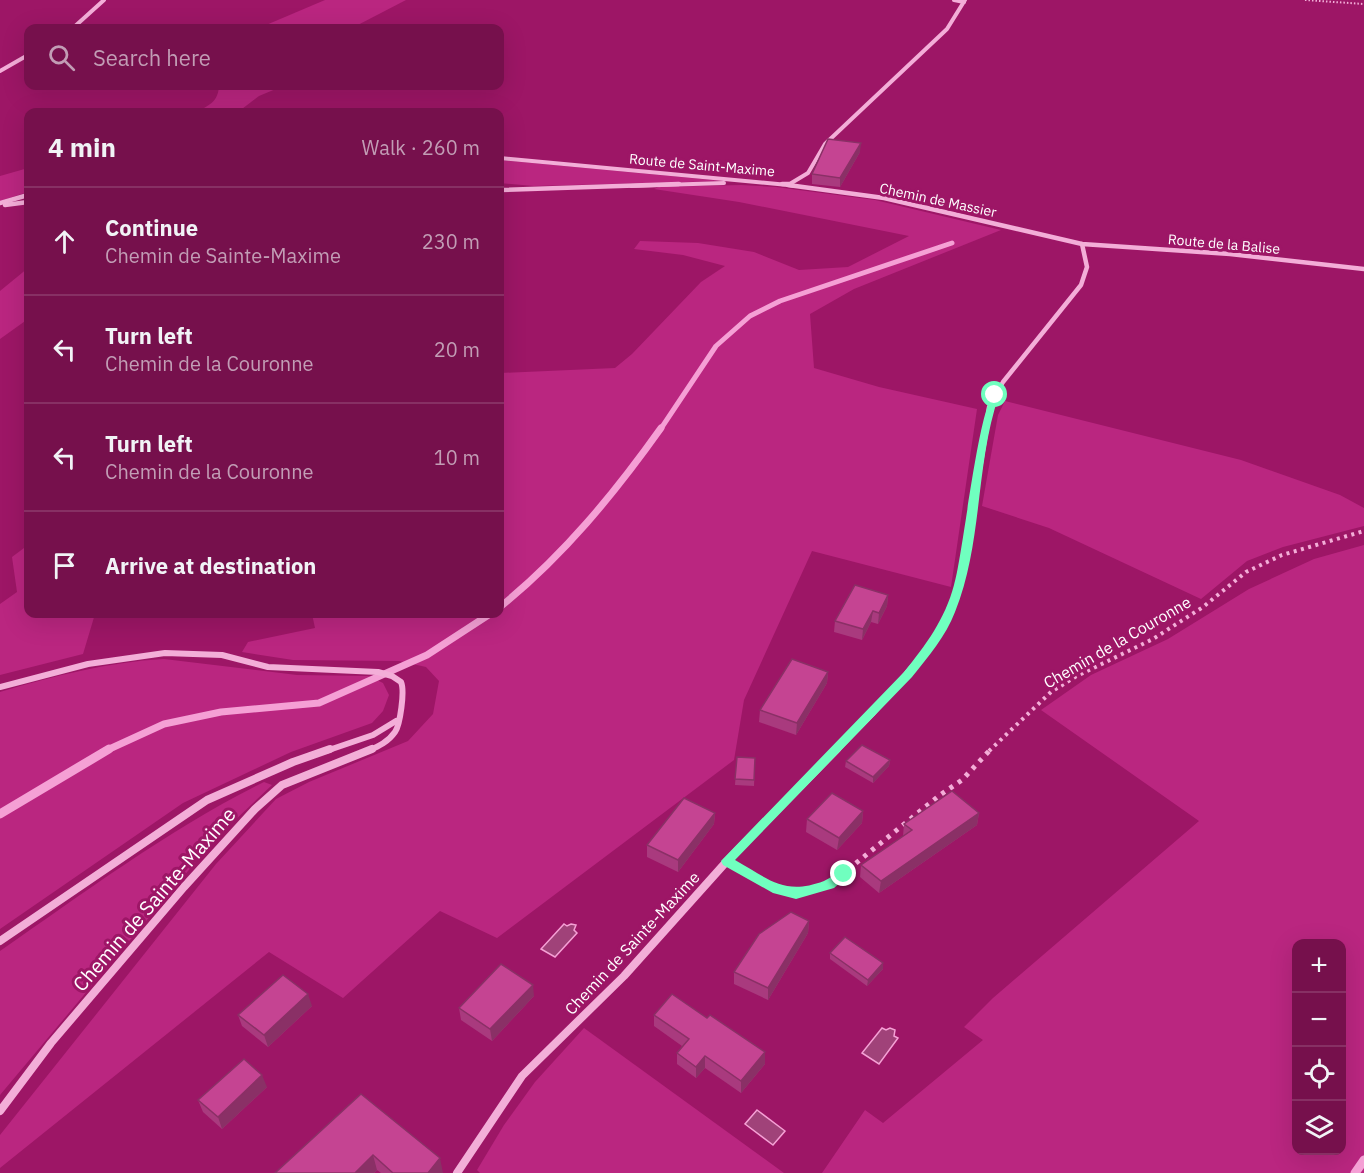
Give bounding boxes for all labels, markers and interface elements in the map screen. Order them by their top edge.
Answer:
search box [24,24,504,90]
icon: search [45,41,78,74]
text: Search here [93,43,211,72]
text: 4 min [48,130,116,164]
text: Walk · 260 m [362,134,480,161]
street label: Route de Saint-Maxime [628,150,776,180]
street label: Chemin de Massier [878,179,998,221]
text: Continue [105,213,198,242]
icon: ahead [48,225,81,258]
text: 230 m [422,228,480,255]
street label: Route de la Balise [1167,230,1281,258]
text: Chemin de Sainte-Maxime [105,242,341,269]
text: Turn left [105,321,193,350]
icon: left [48,333,81,366]
text: 20 m [434,336,480,363]
text: Chemin de la Couronne [105,350,314,377]
route start [981,381,1007,407]
text: Turn left [105,429,193,458]
icon: left [48,441,81,474]
text: 10 m [434,444,480,471]
text: Chemin de la Couronne [105,458,314,485]
icon: arrive [48,549,81,582]
text: Arrive at destination [105,551,316,580]
street label: Chemin de la Couronne [1040,592,1194,692]
street label: Chemin de Sainte-Maxime [66,801,242,997]
route end [830,860,856,886]
street label: Chemin de Sainte-Maxime [560,867,704,1019]
map controls [1292,939,1346,1155]
button: + [1292,939,1346,993]
button: − [1292,993,1346,1047]
button: locate [1292,1047,1346,1101]
button: layers [1292,1101,1346,1155]

